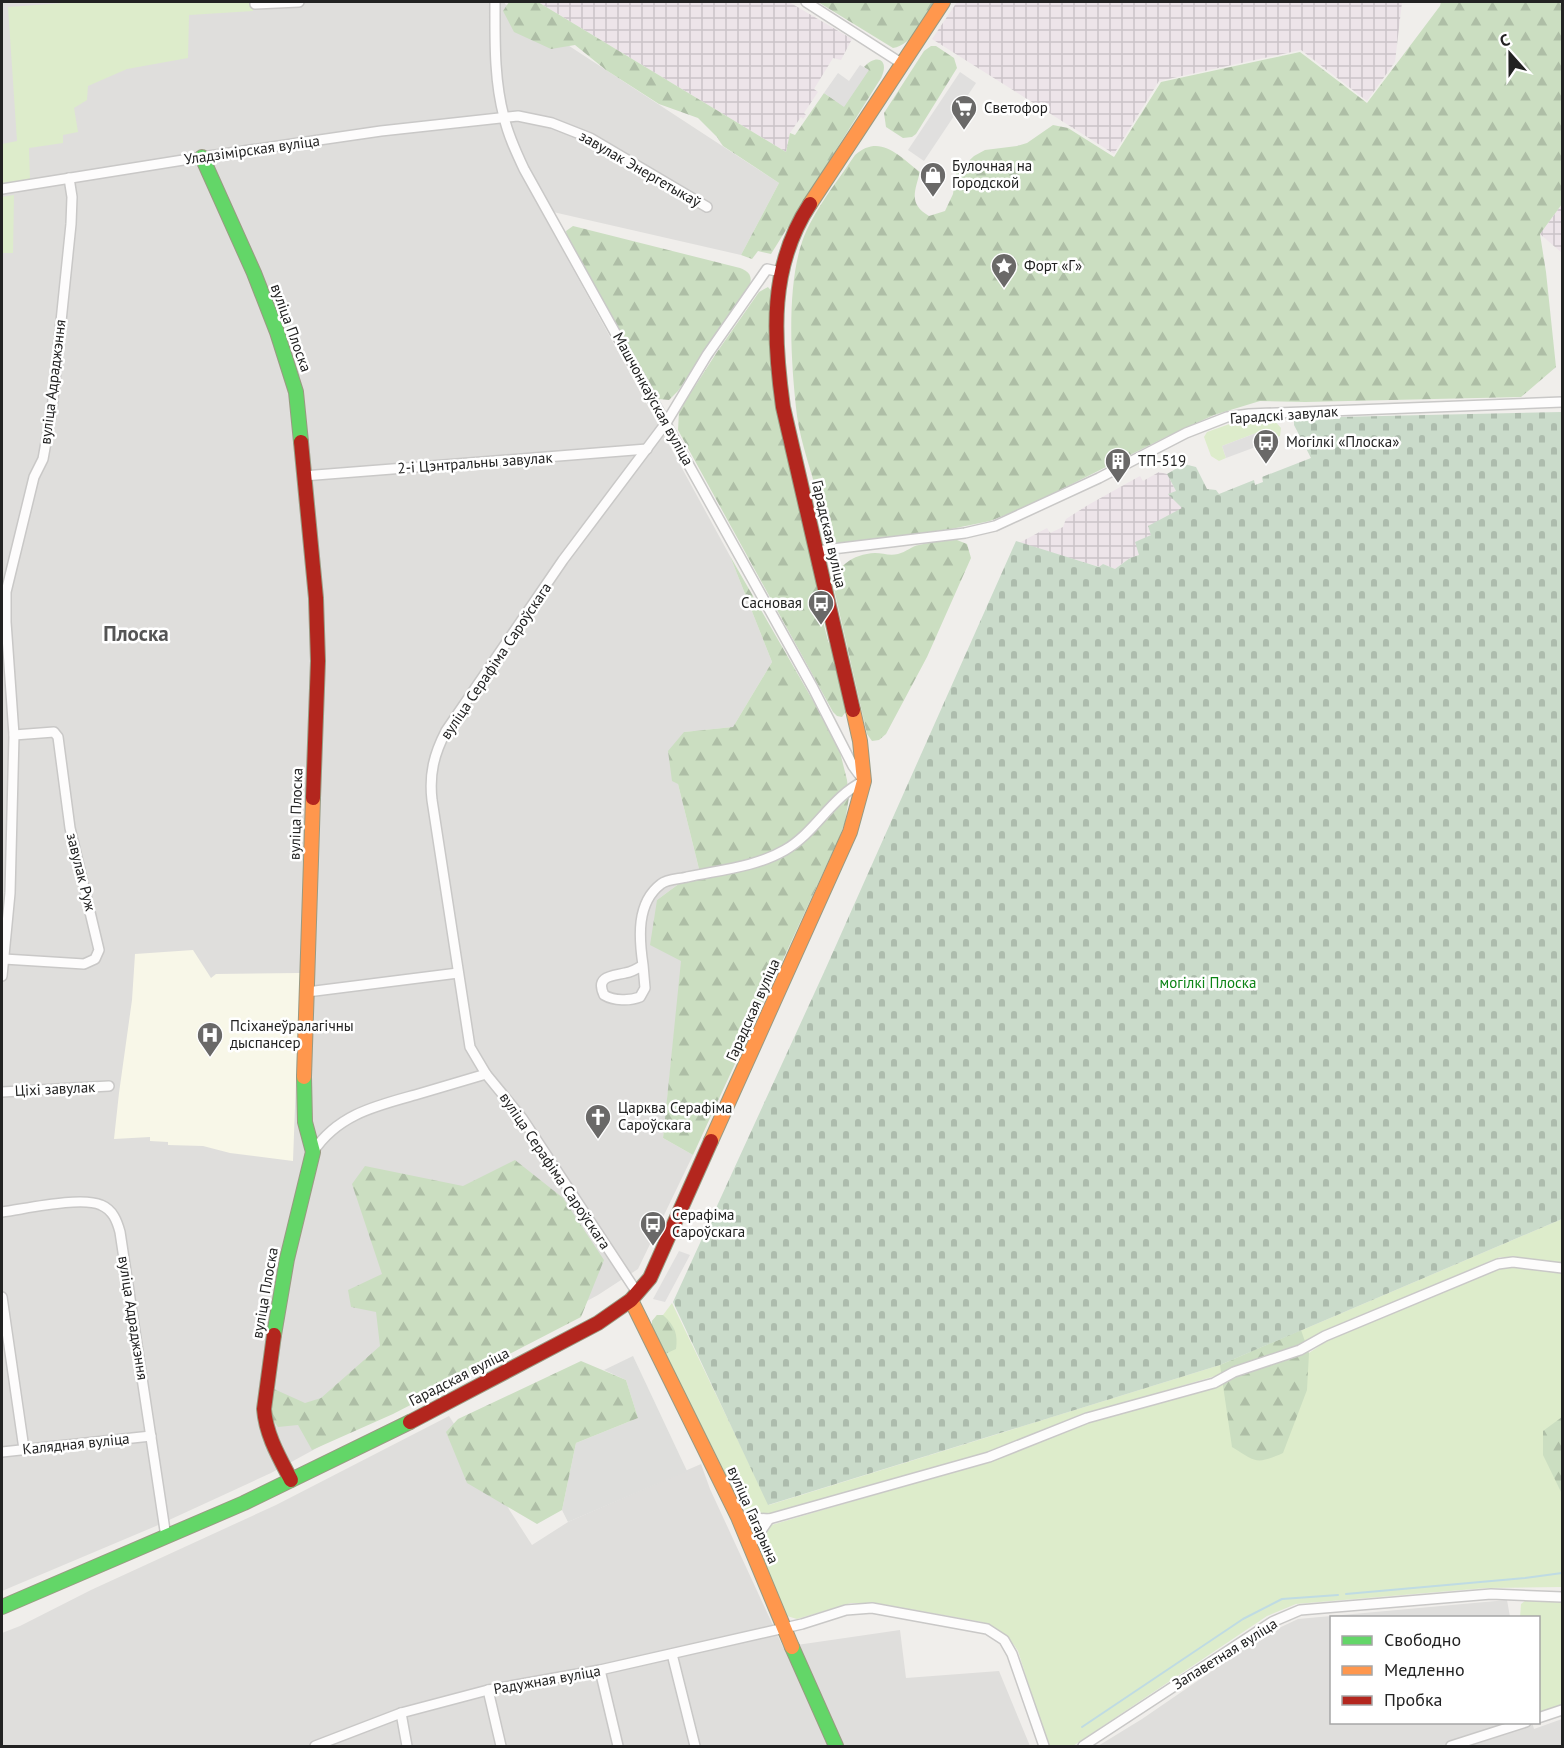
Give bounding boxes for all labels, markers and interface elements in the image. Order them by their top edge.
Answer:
north arrow [1480,24,1540,84]
text: С [1497,29,1512,51]
supermarket icon: Светофор [949,93,979,131]
place label: Светофор [984,98,1048,117]
street label: завулак Энергетыкаў [576,126,704,211]
street label: Уладзімірская вуліца [183,131,321,168]
place label: Булочная на Городской [952,156,1032,192]
shop icon: Булочная на Городской [918,160,948,198]
place icon: Форт «Г» [989,251,1019,289]
place label: Форт «Г» [1024,256,1082,275]
street label: вуліца Плоска [267,281,316,374]
street label: вуліца Адраджэння [35,318,70,445]
street label: Машчонкаўская вуліца [609,329,698,469]
street label: Гарадскі завулак [1229,401,1340,428]
bus stop icon: Могілкі «Плоска» [1251,427,1281,465]
place label: Могілкі «Плоска» [1286,432,1399,451]
building icon: ТП-519 [1103,446,1133,484]
street label: 2-і Цэнтральны завулак [397,448,554,477]
place label: ТП-519 [1138,451,1186,470]
street label: Гарадская вуліца [808,478,851,590]
street label: вуліца Серафіма Сароўскага [436,579,555,743]
bus stop icon: Сасновая [806,588,836,626]
place label: Сасновая [741,593,802,612]
district label: Плоска [103,620,169,647]
street label: вуліца Плоска [284,768,307,860]
street label: завулак Руж [63,831,100,913]
street label: Гарадская вуліца [721,956,784,1064]
park label: могілкі Плоска [1160,973,1256,992]
place label: Псіханеўралагічны дыспансер [230,1016,354,1052]
hospital icon: Псіханеўралагічны дыспансер [195,1020,225,1058]
street label: Ціхі завулак [14,1077,97,1100]
street label: вуліца Серафіма Сароўскага [496,1089,615,1253]
place label: Царква Серафіма Сароўскага [618,1098,733,1134]
church icon: Царква Серафіма Сароўскага [583,1102,613,1140]
place label: Серафіма Сароўскага [672,1205,745,1241]
bus stop icon: Серафіма Сароўскага [638,1209,668,1247]
street label: вуліца Плоска [247,1246,282,1340]
street label: вуліца Адраджэння [114,1254,153,1381]
street label: Гарадская вуліца [405,1343,512,1410]
street label: Калядная вуліца [21,1428,130,1459]
street label: вуліца Гагарына [724,1463,783,1566]
street label: Запаветная вуліца [1169,1614,1281,1693]
legend [1330,1616,1540,1724]
text: Свободно [1384,1628,1461,1651]
text: Медленно [1384,1658,1465,1681]
street label: Радужная вуліца [492,1661,602,1698]
text: Пробка [1384,1688,1442,1711]

